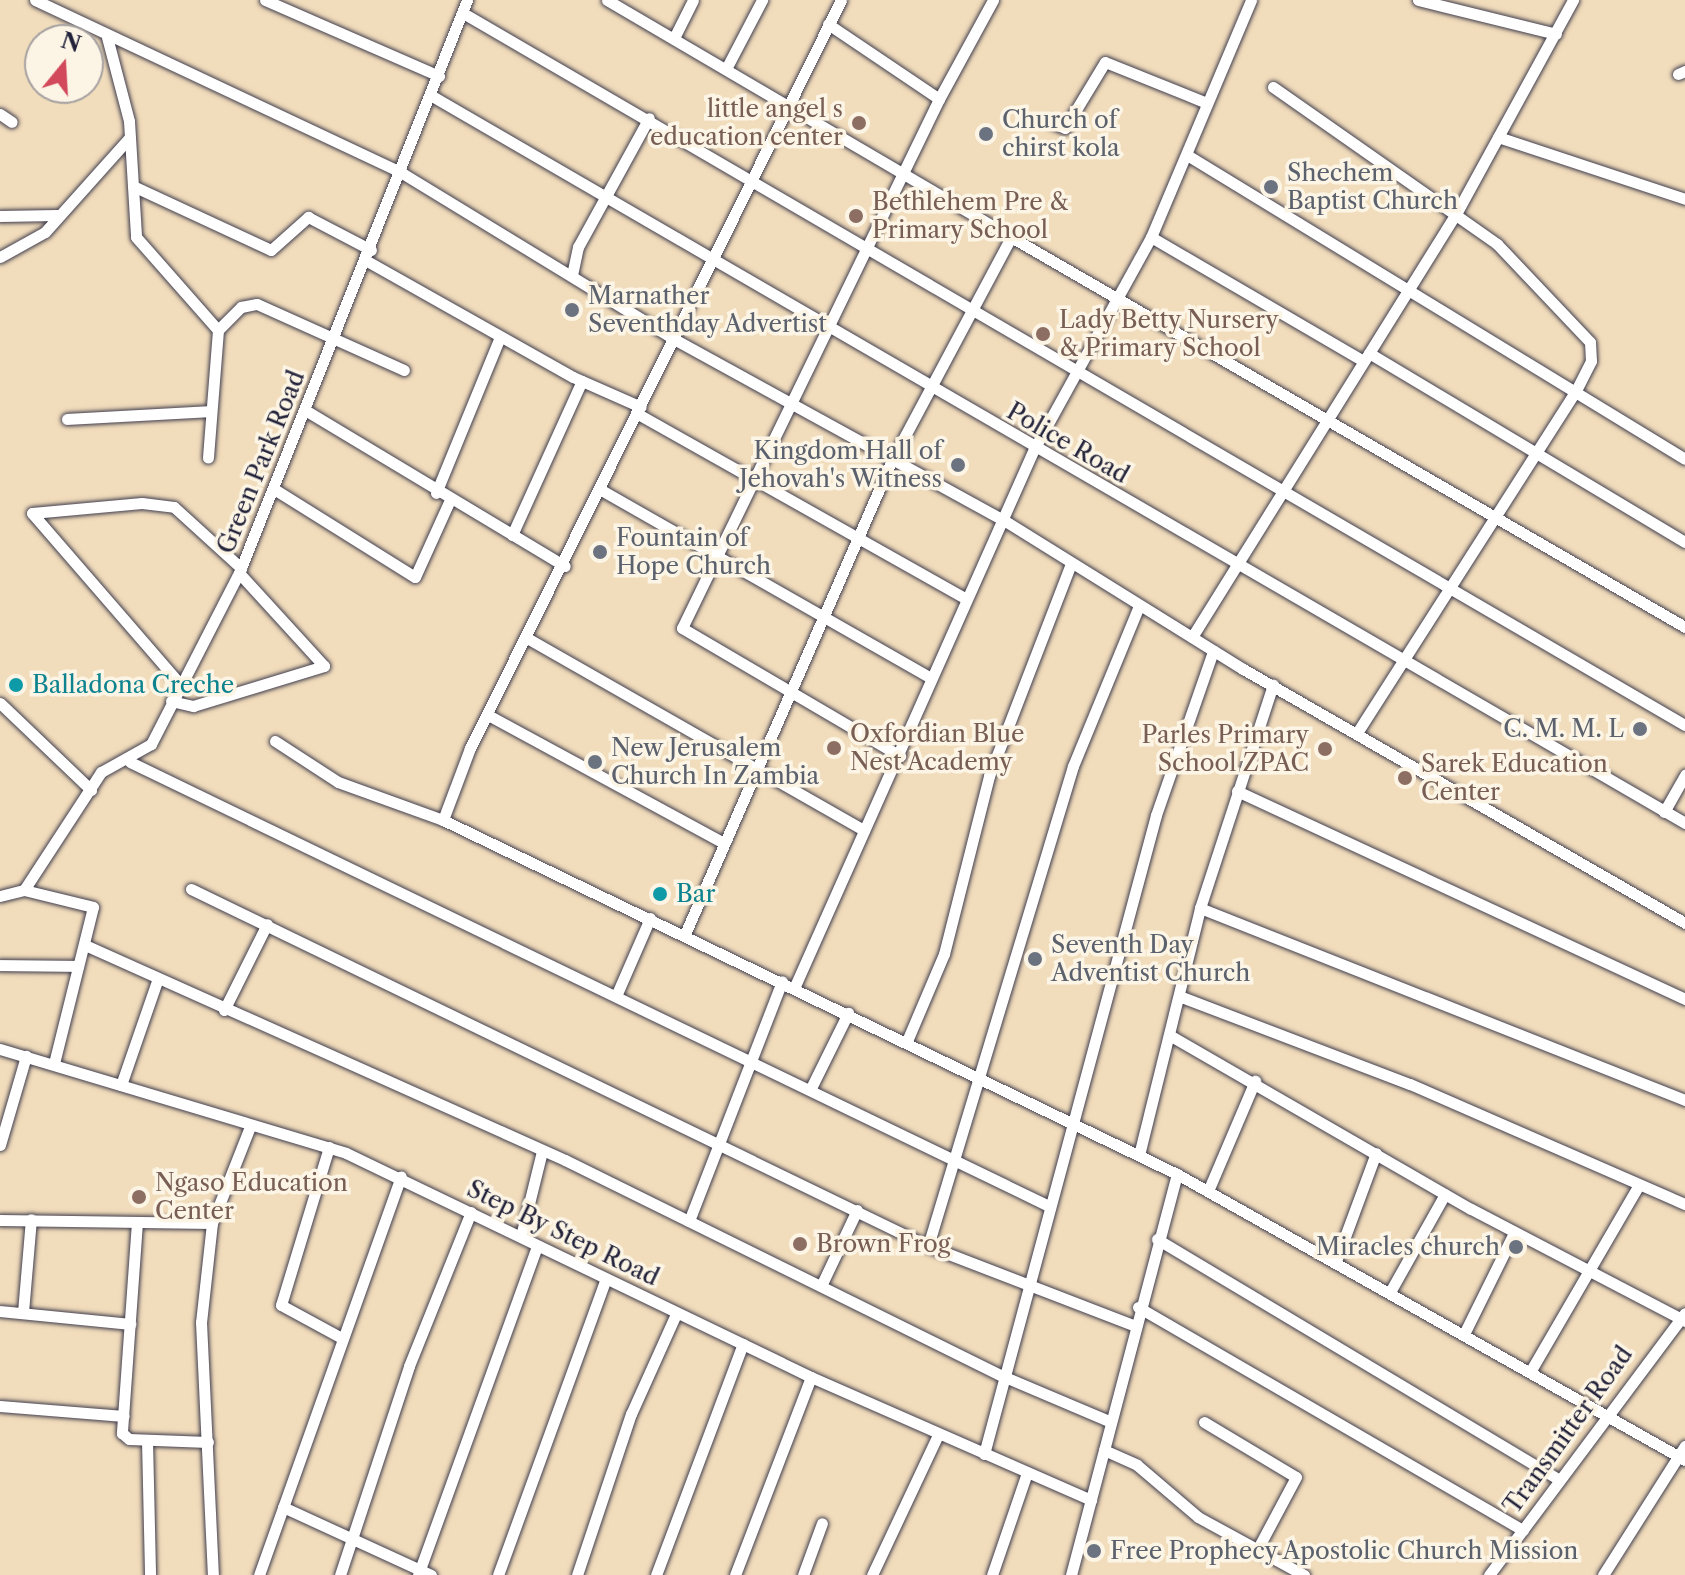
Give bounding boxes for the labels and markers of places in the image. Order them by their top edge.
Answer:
place label: little angel s education center [650,95,843,151]
place label: Church of chirst kola [1002,106,1120,162]
marker: little angel s education center [850,114,868,132]
marker: Church of chirst kola [977,125,995,143]
place label: Shechem Baptist Church [1287,159,1458,215]
marker: Shechem Baptist Church [1262,178,1280,196]
place label: Bethlehem Pre & Primary School [872,188,1068,244]
marker: Bethlehem Pre & Primary School [847,207,865,225]
place label: Marnather Seventhday Advertist [588,282,828,338]
marker: Marnather Seventhday Advertist [563,301,581,319]
place label: Lady Betty Nursery & Primary School [1059,306,1280,362]
marker: Lady Betty Nursery & Primary School [1034,325,1052,343]
place label: Kingdom Hall of Jehovah's Witness [738,437,942,493]
marker: Kingdom Hall of Jehovah's Witness [949,456,967,474]
place label: Fountain of Hope Church [616,524,771,580]
marker: Fountain of Hope Church [591,543,609,561]
place label: Balladona Creche [32,671,235,699]
marker: Balladona Creche [7,676,25,694]
place label: C. M. M. L [1503,715,1624,743]
place label: Oxfordian Blue Nest Academy [850,720,1024,776]
marker: C. M. M. L [1631,720,1649,738]
place label: Parles Primary School ZPAC [1142,721,1309,777]
place label: New Jerusalem Church In Zambia [611,734,819,790]
marker: Oxfordian Blue Nest Academy [825,739,843,757]
marker: Parles Primary School ZPAC [1316,740,1334,758]
place label: Sarek Education Center [1421,750,1608,806]
marker: New Jerusalem Church In Zambia [586,753,604,771]
marker: Sarek Education Center [1396,769,1414,787]
place label: Bar [676,880,716,908]
marker: Bar [651,885,669,903]
place label: Seventh Day Adventist Church [1051,931,1250,987]
marker: Seventh Day Adventist Church [1026,950,1044,968]
place label: Ngaso Education Center [155,1169,348,1225]
marker: Ngaso Education Center [130,1188,148,1206]
place label: Brown Frog [816,1230,950,1258]
place label: Miracles church [1316,1233,1500,1261]
marker: Brown Frog [791,1235,809,1253]
marker: Miracles church [1507,1238,1525,1256]
place label: Free Prophecy Apostolic Church Mission [1110,1537,1580,1565]
marker: Free Prophecy Apostolic Church Mission [1085,1542,1103,1560]

